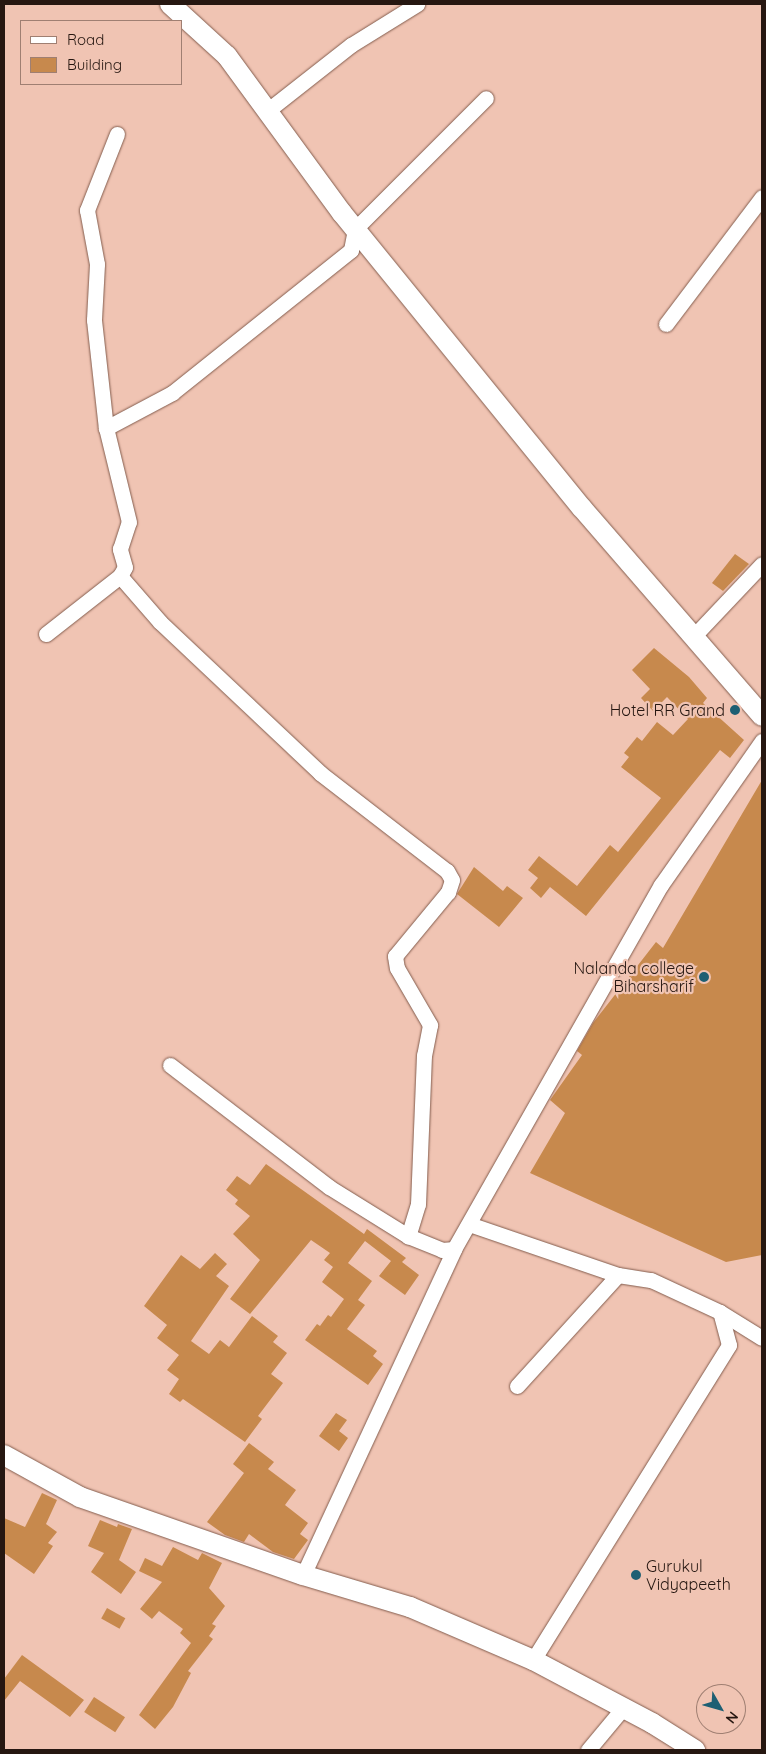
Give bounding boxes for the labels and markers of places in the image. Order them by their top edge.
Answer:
place label: Hotel RR Grand [610,700,725,720]
marker: Hotel RR Grand [729,704,741,716]
place label: Nalanda college Biharsharif [573,958,694,996]
marker: Nalanda college Biharsharif [698,971,710,983]
place label: Gurukul Vidyapeeth [646,1556,731,1594]
marker: Gurukul Vidyapeeth [630,1569,642,1581]

